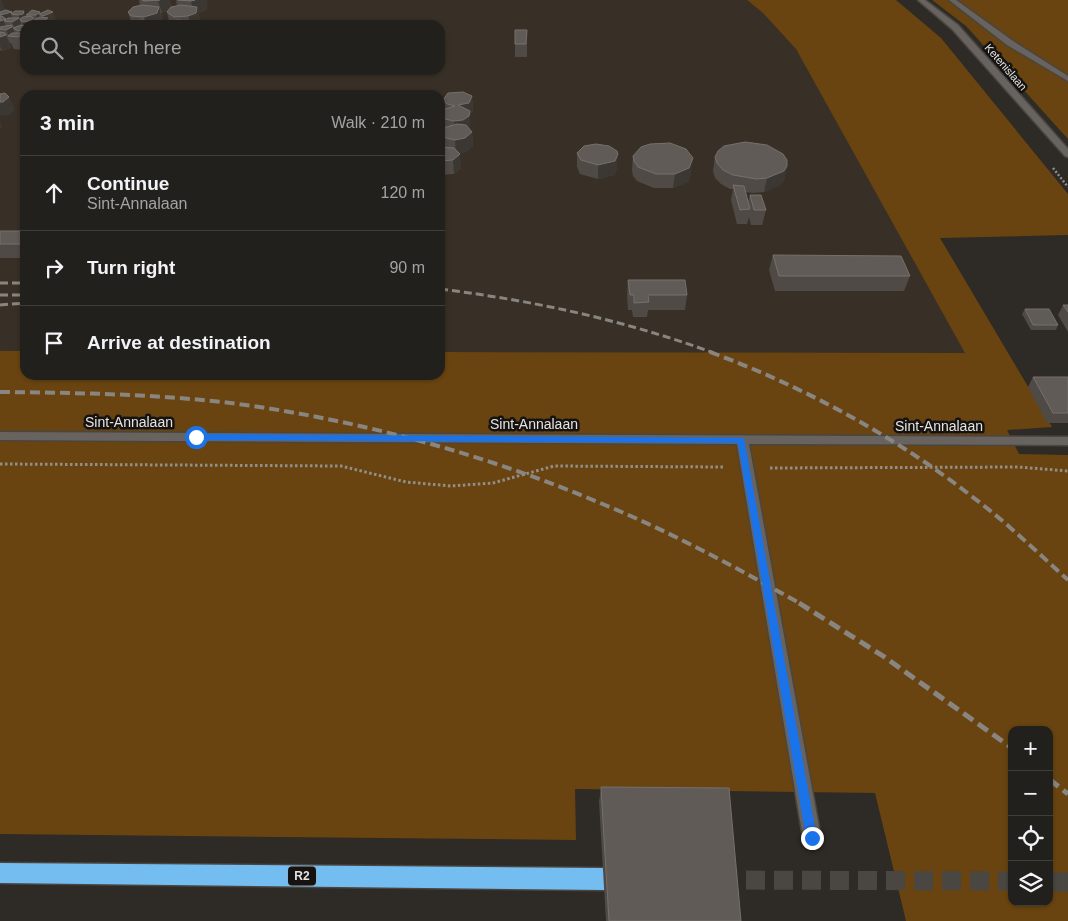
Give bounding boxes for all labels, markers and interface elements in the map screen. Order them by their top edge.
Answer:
search box [20,20,445,75]
icon: search [38,34,66,62]
text: Search here [78,37,182,58]
street label: Ketenislaan [983,41,1029,93]
text: 3 min [40,111,95,134]
text: Walk · 210 m [331,114,425,131]
text: Continue [87,173,169,194]
icon: ahead [40,179,68,207]
text: 120 m [381,184,425,201]
text: Sint-Annalaan [87,195,188,212]
icon: right [40,254,68,282]
text: Turn right [87,257,175,278]
text: 90 m [389,259,425,276]
icon: arrive [40,329,68,357]
text: Arrive at destination [87,332,271,353]
street label: Sint-Annalaan [85,414,173,430]
street label: Sint-Annalaan [490,416,578,432]
street label: Sint-Annalaan [895,418,983,434]
route start [185,426,208,449]
map controls [1008,726,1053,906]
button: + [1008,726,1053,771]
button: − [1008,771,1053,816]
button: locate [1008,816,1053,861]
route end [801,827,824,850]
button: layers [1008,861,1053,906]
road number: R2 [288,866,316,886]

